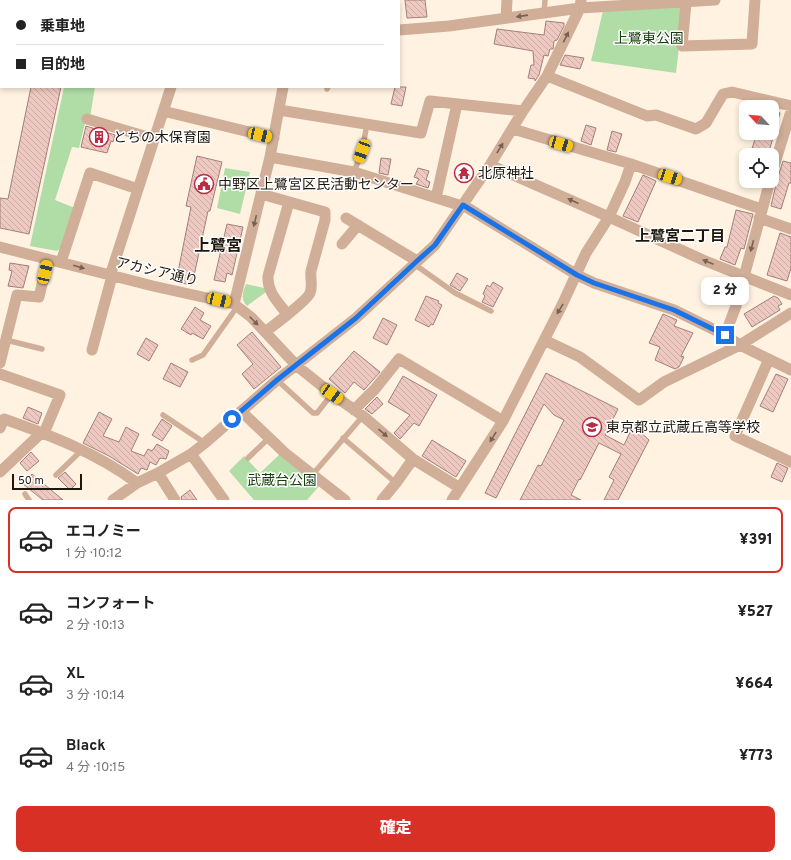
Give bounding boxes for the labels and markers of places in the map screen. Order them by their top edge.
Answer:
building icon: とちの木保育園 [88,126,110,148]
place label: とちの木保育園 [113,130,211,147]
temple icon: 北原神社 [453,162,475,184]
place label: 北原神社 [478,165,534,183]
public building icon: 中野区上鷺宮区民活動センター [193,173,215,195]
place label: 中野区上鷺宮区民活動センター [218,177,414,194]
school or university icon: 東京都立武蔵丘高等学校 [581,416,603,438]
place label: 東京都立武蔵丘高等学校 [606,419,760,437]

